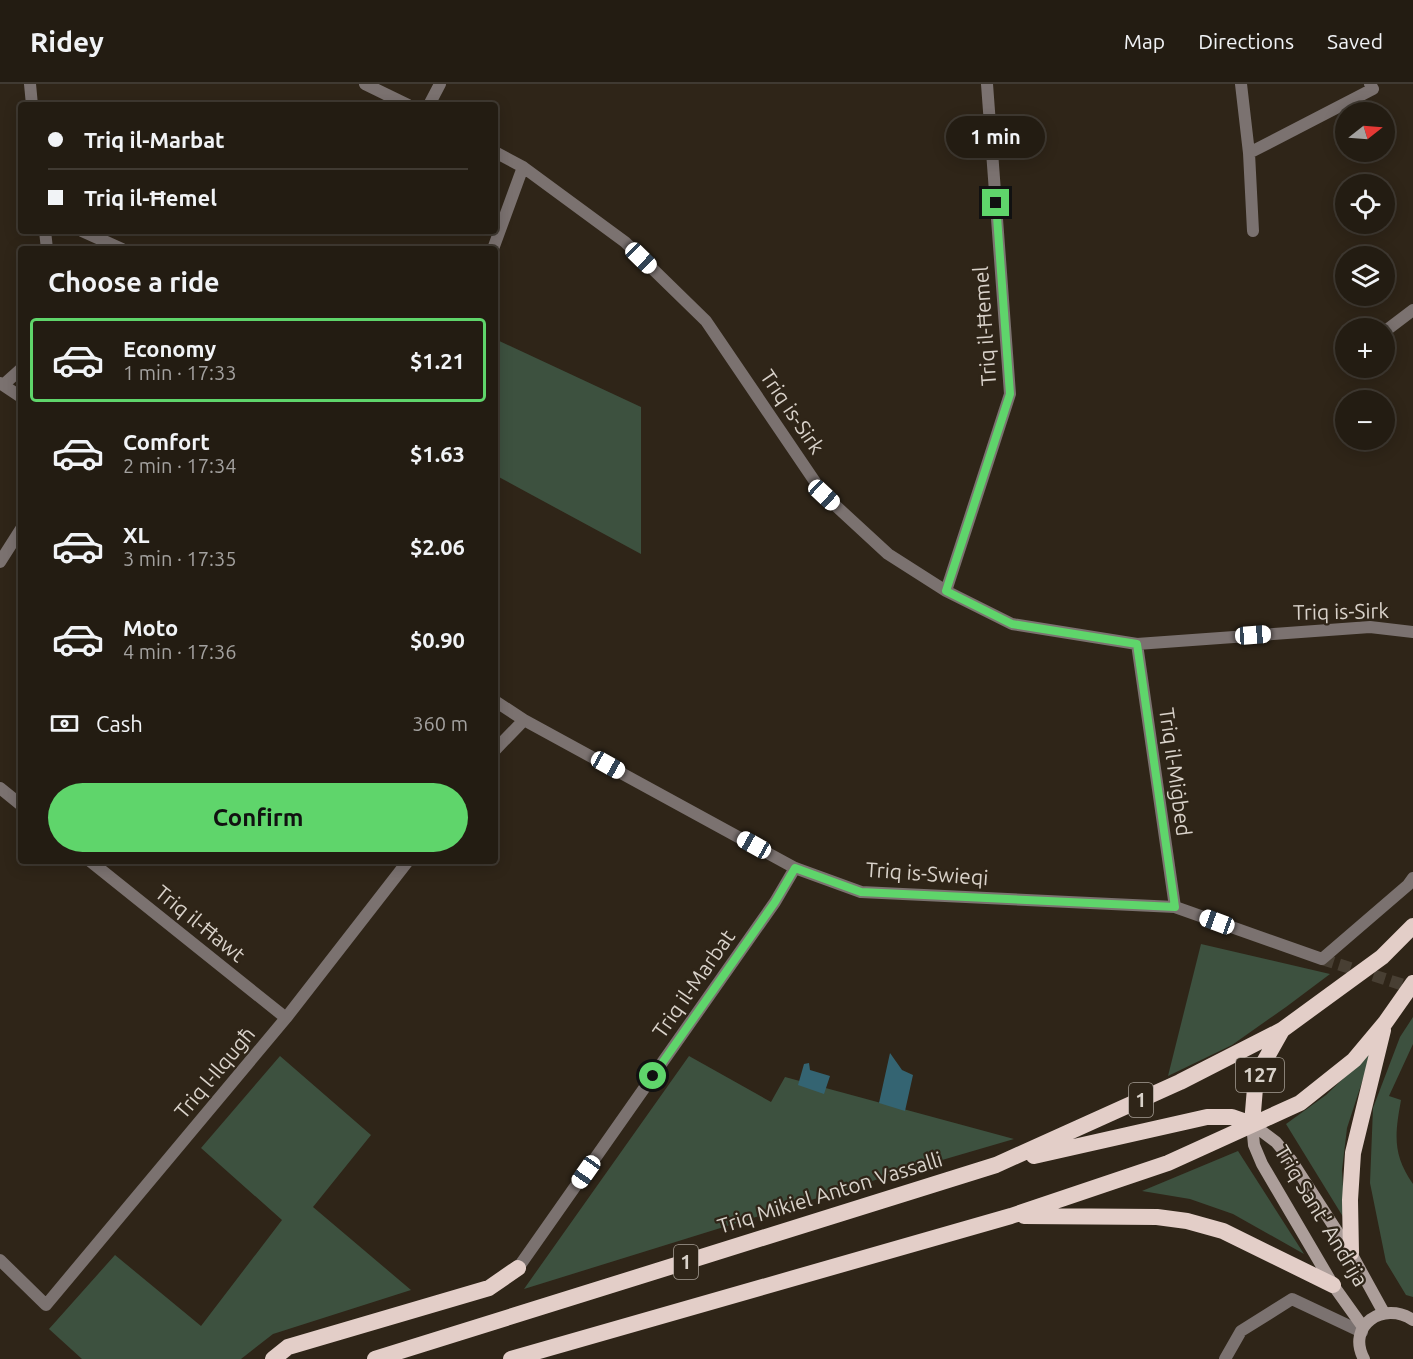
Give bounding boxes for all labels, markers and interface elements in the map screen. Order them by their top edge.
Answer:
text: Ridey [30,26,104,57]
text: Map [1124,29,1165,53]
text: Directions [1198,29,1294,53]
text: Saved [1327,29,1383,53]
north arrow [1335,102,1395,162]
map controls [1335,102,1395,450]
callout: 1 min [946,116,1046,158]
text: 1 min [970,125,1021,148]
text: Triq il-Marbat [84,127,225,152]
button: locate [1335,174,1395,234]
text: Triq il-Ħemel [84,185,217,210]
route end [982,189,1009,216]
car [622,239,660,277]
button: layers [1335,246,1395,306]
street label: Triq il-Ħemel [968,265,1000,387]
text: Choose a ride [48,267,220,297]
button: + [1335,318,1395,378]
icon: car [51,333,105,387]
text: Economy [123,336,216,361]
text: $1.21 [410,348,465,373]
text: 1 min · 17:33 [123,361,237,384]
street label: Triq is-Sirk [756,365,830,458]
button: − [1335,390,1395,450]
icon: car [51,426,105,480]
text: Comfort [123,429,210,454]
text: $1.63 [410,441,465,466]
text: 2 min · 17:34 [123,454,237,477]
car [805,476,843,514]
icon: car [51,519,105,573]
text: XL [123,522,150,547]
text: $2.06 [410,534,465,559]
text: 3 min · 17:35 [123,547,237,570]
street label: Triq is-Sirk [1293,598,1390,624]
icon: car [51,612,105,666]
text: Moto [123,615,178,640]
car [1234,625,1272,645]
text: $0.90 [410,627,465,652]
text: 4 min · 17:36 [123,640,237,663]
street label: Triq il-Miġbed [1155,706,1197,838]
icon: cash [48,707,81,740]
text: Cash [96,711,143,736]
text: 360 m [412,712,468,735]
car [588,748,628,782]
button: Confirm [48,783,468,852]
car [734,828,774,862]
street label: Triq is-Swieqi [865,857,989,889]
street label: Triq il-Ħawt [151,880,250,967]
car [1197,907,1237,937]
street label: Triq il-Marbat [647,925,739,1042]
street label: Triq l-Ilqugħ [169,1022,259,1123]
road number: 127 [1236,1058,1284,1092]
route start [639,1062,666,1089]
road number: 1 [1129,1083,1153,1117]
street label: Triq Sant' Andrija [1270,1141,1373,1290]
street label: Triq Mikiel Anton Vassalli [714,1146,945,1238]
car [568,1152,604,1192]
road number: 1 [674,1245,698,1279]

